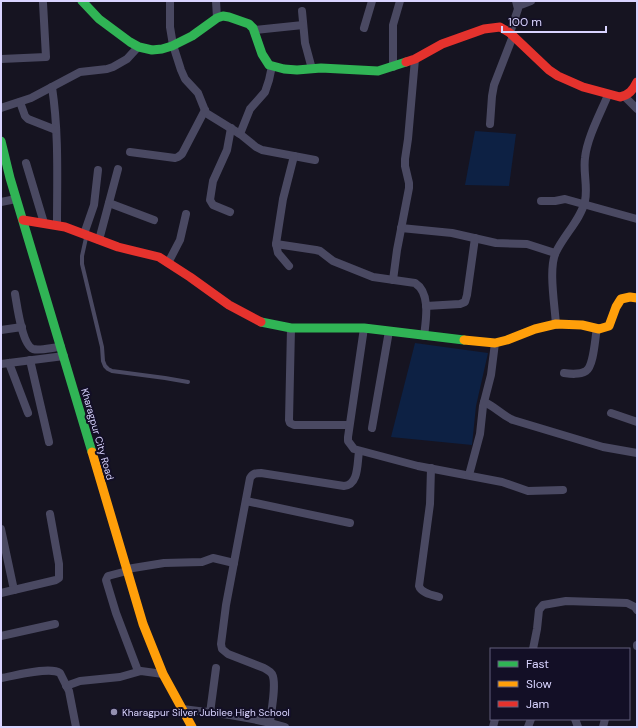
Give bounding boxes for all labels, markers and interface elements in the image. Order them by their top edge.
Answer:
scale bar [502,8,606,34]
text: 100 m [508,14,542,30]
street label: Kharagpur City Road [78,387,117,482]
legend [490,648,630,720]
text: Fast [526,656,549,672]
text: Slow [526,676,552,692]
text: Jam [526,696,549,712]
place label: Kharagpur Silver Jubilee High School [122,706,290,719]
marker: Kharagpur Silver Jubilee High School [109,707,119,717]

